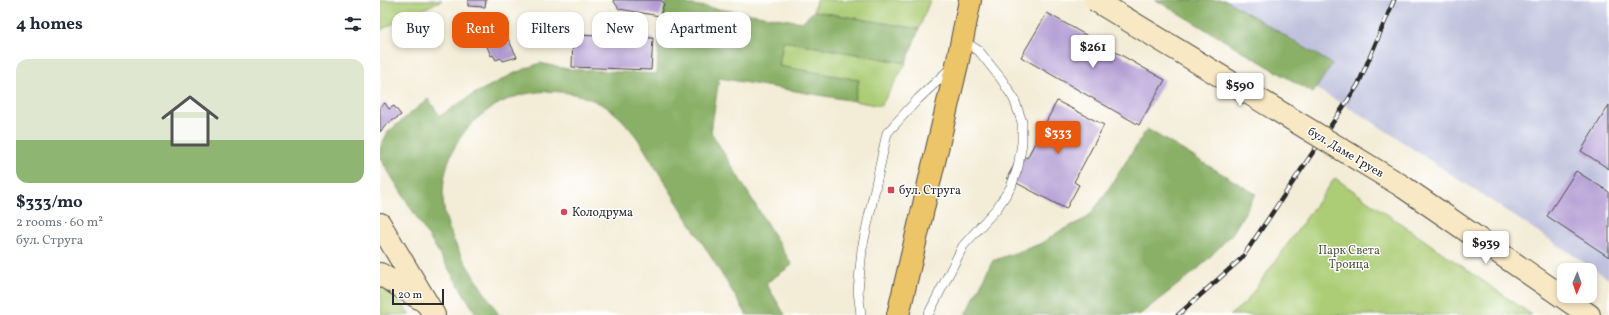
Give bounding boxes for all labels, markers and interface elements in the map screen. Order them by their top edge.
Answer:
chip: Buy [392,12,444,48]
chip: Rent [452,12,509,48]
chip: Filters [517,12,584,48]
chip: New [592,12,648,48]
chip: Apartment [656,12,751,48]
text: 4 homes [16,13,83,36]
icon: filters [342,13,364,35]
pin: $261 [1069,35,1117,69]
text: $261 [1080,39,1106,57]
pin: $590 [1216,73,1264,107]
text: $590 [1226,77,1254,95]
icon: home [154,85,226,157]
pin: $333 [1034,121,1082,155]
street label: бул. Даме Груев [1304,124,1387,182]
text: $333 [1044,125,1072,143]
place label: бул. Струга [899,183,961,199]
marker: бул. Струга [886,185,896,195]
text: $333/mo [16,191,83,214]
place label: Колодрума [572,205,633,221]
marker: Колодрума [559,207,569,217]
text: 2 rooms · 60 m² [16,214,103,232]
pin: $939 [1462,231,1510,265]
text: бул. Струга [16,232,83,250]
text: $939 [1472,235,1500,253]
park label: Парк Света Троица [1318,243,1380,273]
north arrow [1557,263,1597,303]
map controls [1557,263,1597,303]
scale bar [392,287,444,306]
text: 20 m [398,288,422,303]

